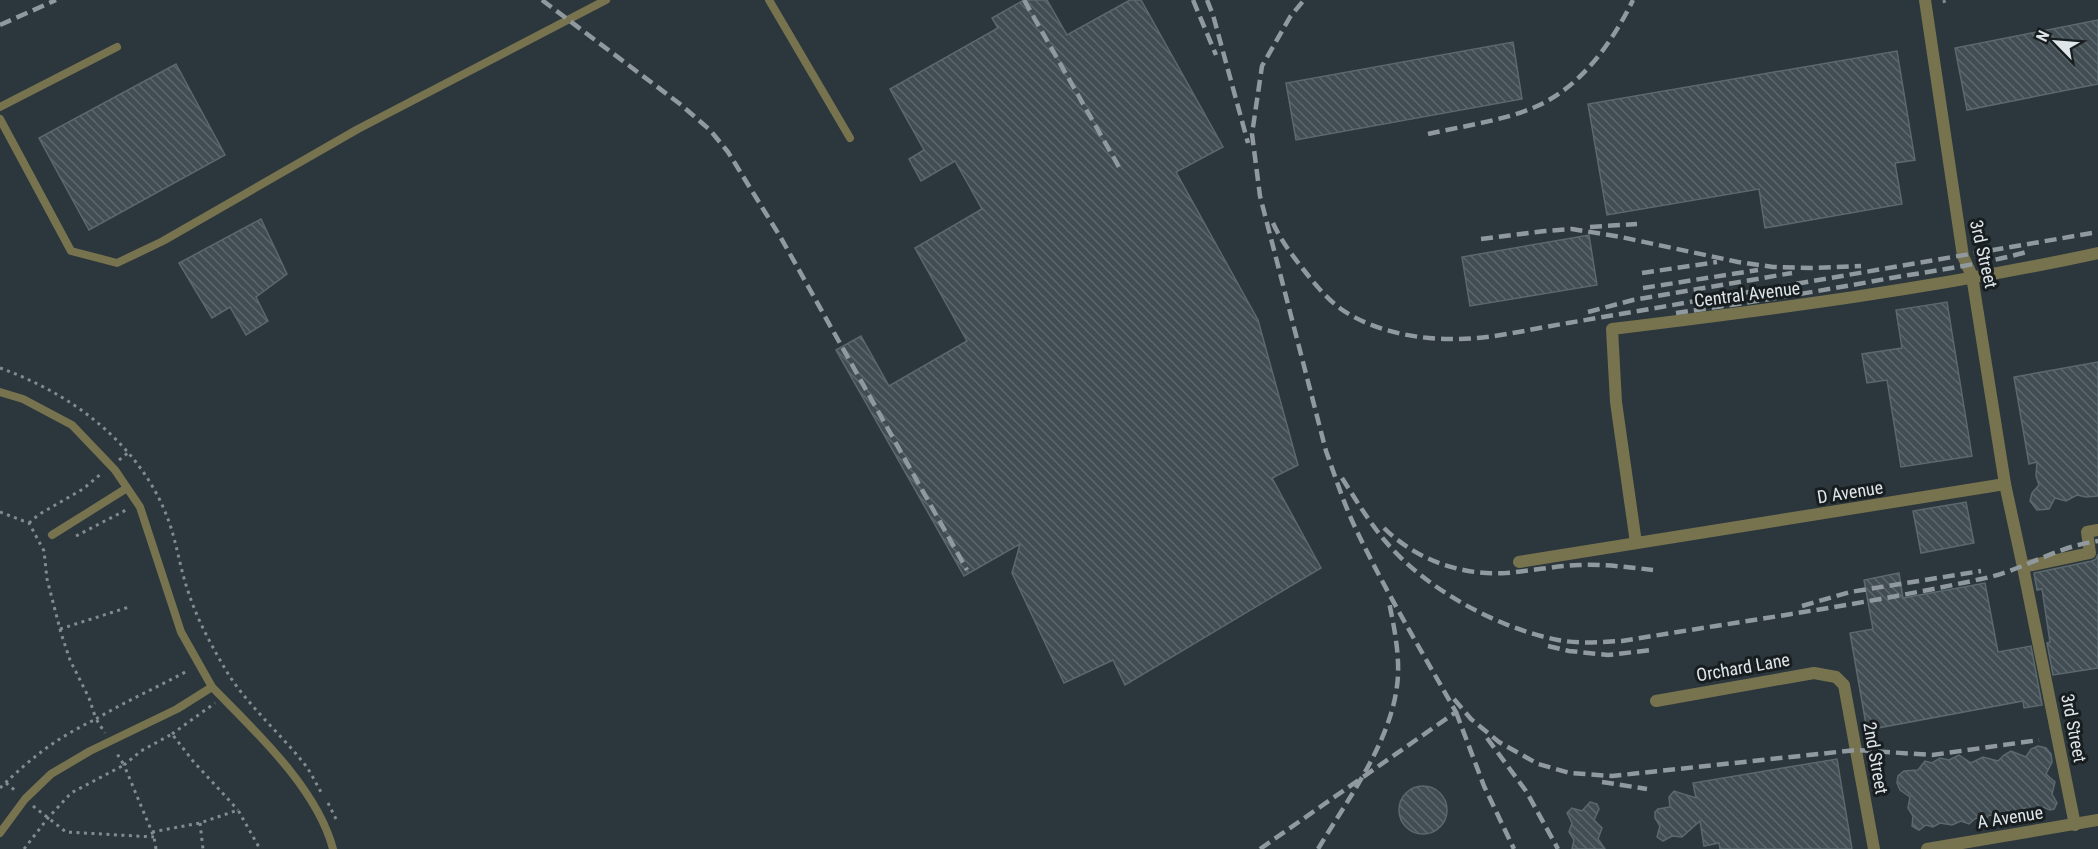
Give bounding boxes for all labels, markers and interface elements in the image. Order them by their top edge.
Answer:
north arrow [2026,12,2086,72]
text: N [2032,27,2054,44]
street label: 3rd Street [1966,218,2002,290]
street label: Central Avenue [1693,277,1801,311]
street label: D Avenue [1816,476,1884,508]
street label: Orchard Lane [1695,648,1791,686]
street label: 3rd Street [2057,692,2091,764]
street label: 2nd Street [1859,720,1893,796]
street label: A Avenue [1976,801,2044,833]

